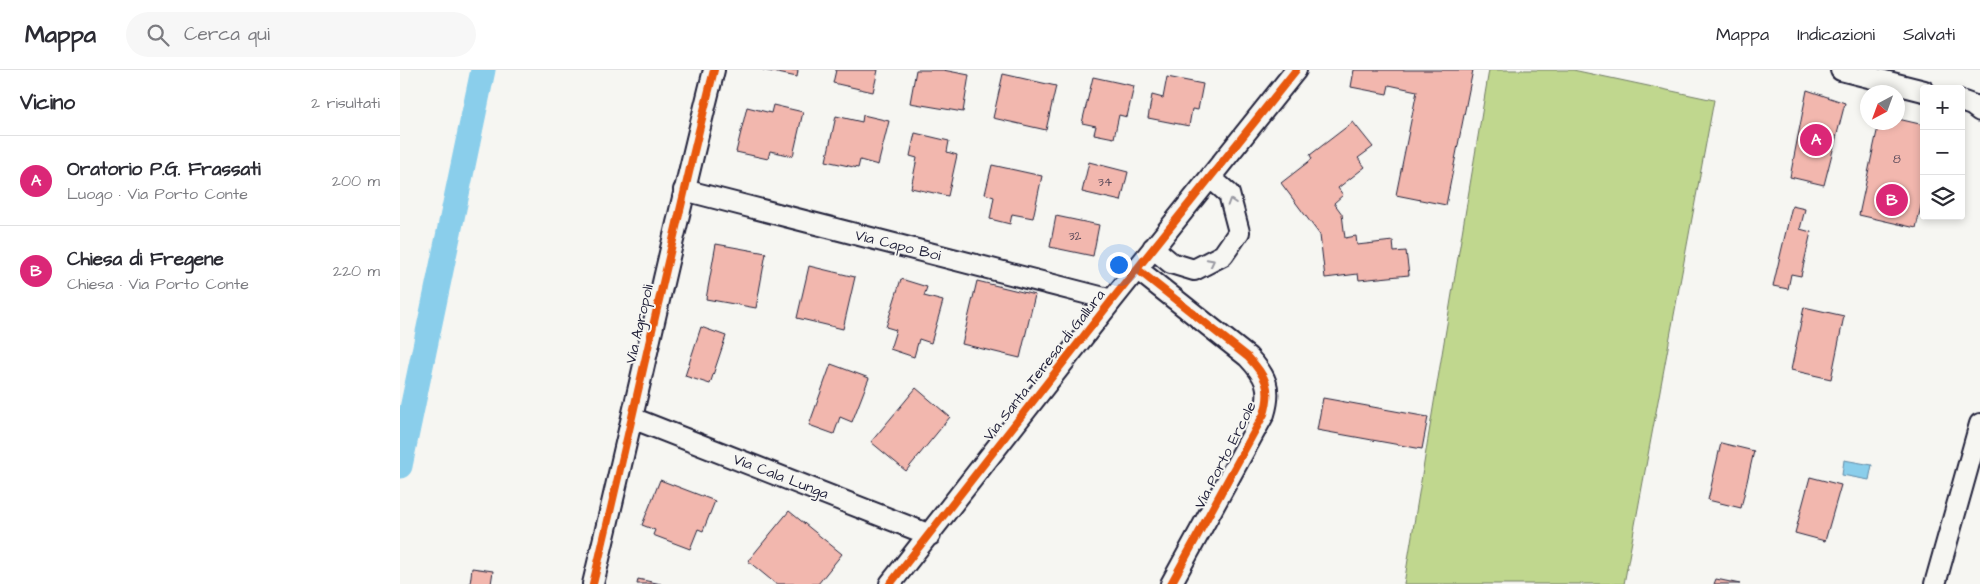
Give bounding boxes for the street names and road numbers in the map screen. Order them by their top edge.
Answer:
street label: Via Capo Boi [853,225,944,266]
street label: Via Agropoli [620,282,660,366]
street label: Via Santa Teresa di Gallura [979,285,1110,445]
street label: Via Porto Ercole [1189,398,1262,512]
street label: Via Cala Lunga [730,449,832,505]

